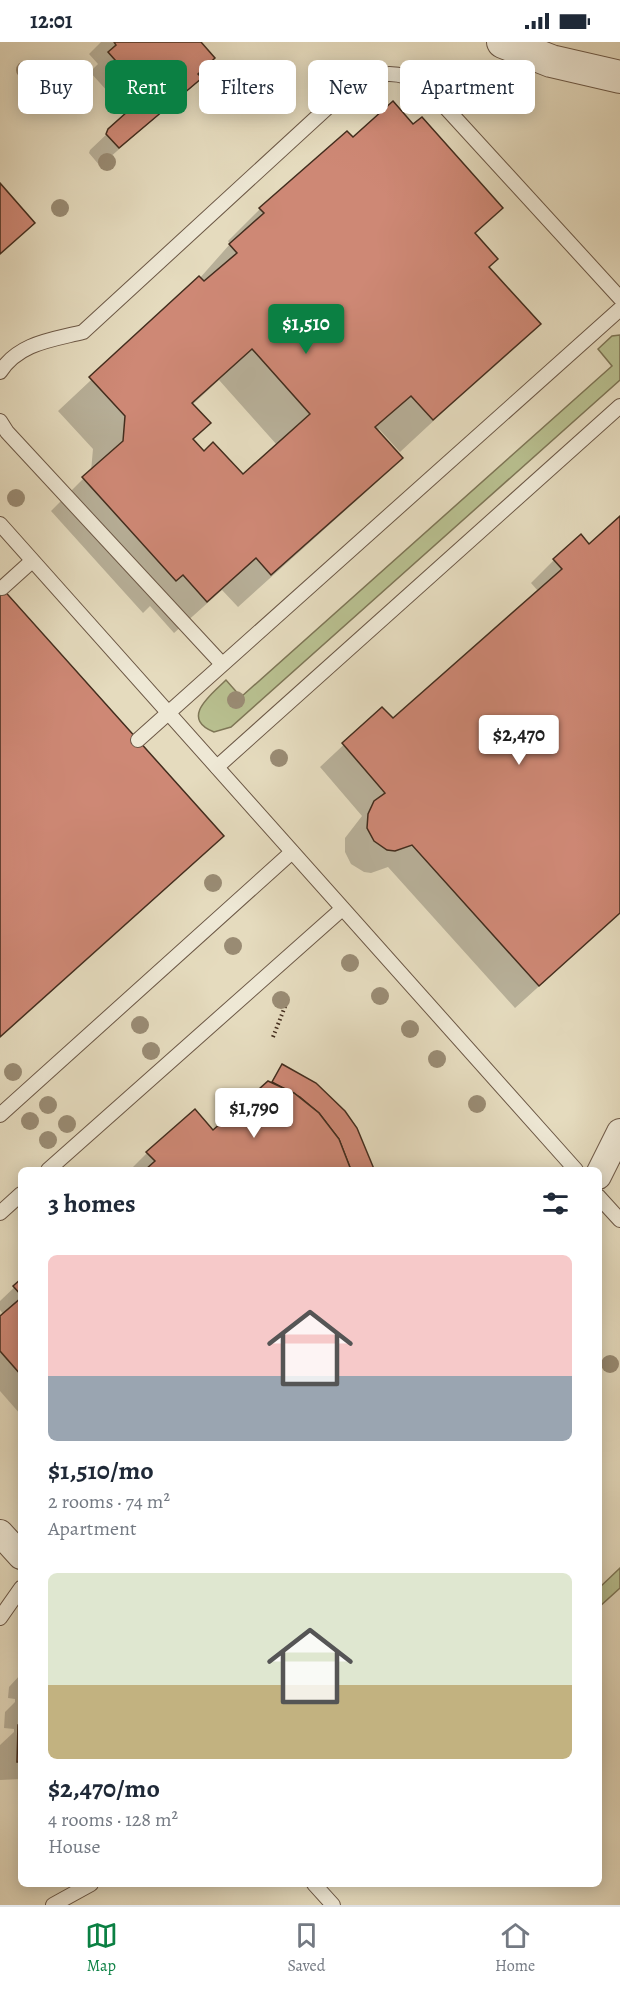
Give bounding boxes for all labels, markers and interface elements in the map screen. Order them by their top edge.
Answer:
text: 12:01 [30,6,73,36]
chip: Buy [18,60,93,114]
chip: Rent [105,60,187,114]
chip: Filters [199,60,296,114]
chip: New [308,60,388,114]
chip: Apartment [400,60,535,114]
pin: $1,510 [257,304,355,355]
text: $1,510 [282,310,330,337]
pin: $2,470 [470,715,568,766]
text: $2,470 [493,721,545,748]
pin: $1,790 [205,1088,303,1139]
text: $1,790 [229,1094,279,1121]
text: 3 homes [48,1186,136,1221]
icon: filters [539,1187,572,1220]
icon: home [256,1294,364,1402]
text: $1,510/mo [48,1453,154,1488]
text: 2 rooms · 74 m² [48,1488,170,1515]
text: Apartment [48,1515,137,1542]
icon: home [256,1612,364,1720]
text: $2,470/mo [48,1771,160,1806]
text: 4 rooms · 128 m² [48,1806,178,1833]
text: House [48,1833,100,1860]
tab: Map [85,1919,118,1977]
tab: Saved [287,1919,325,1977]
tab: Home [495,1919,535,1977]

